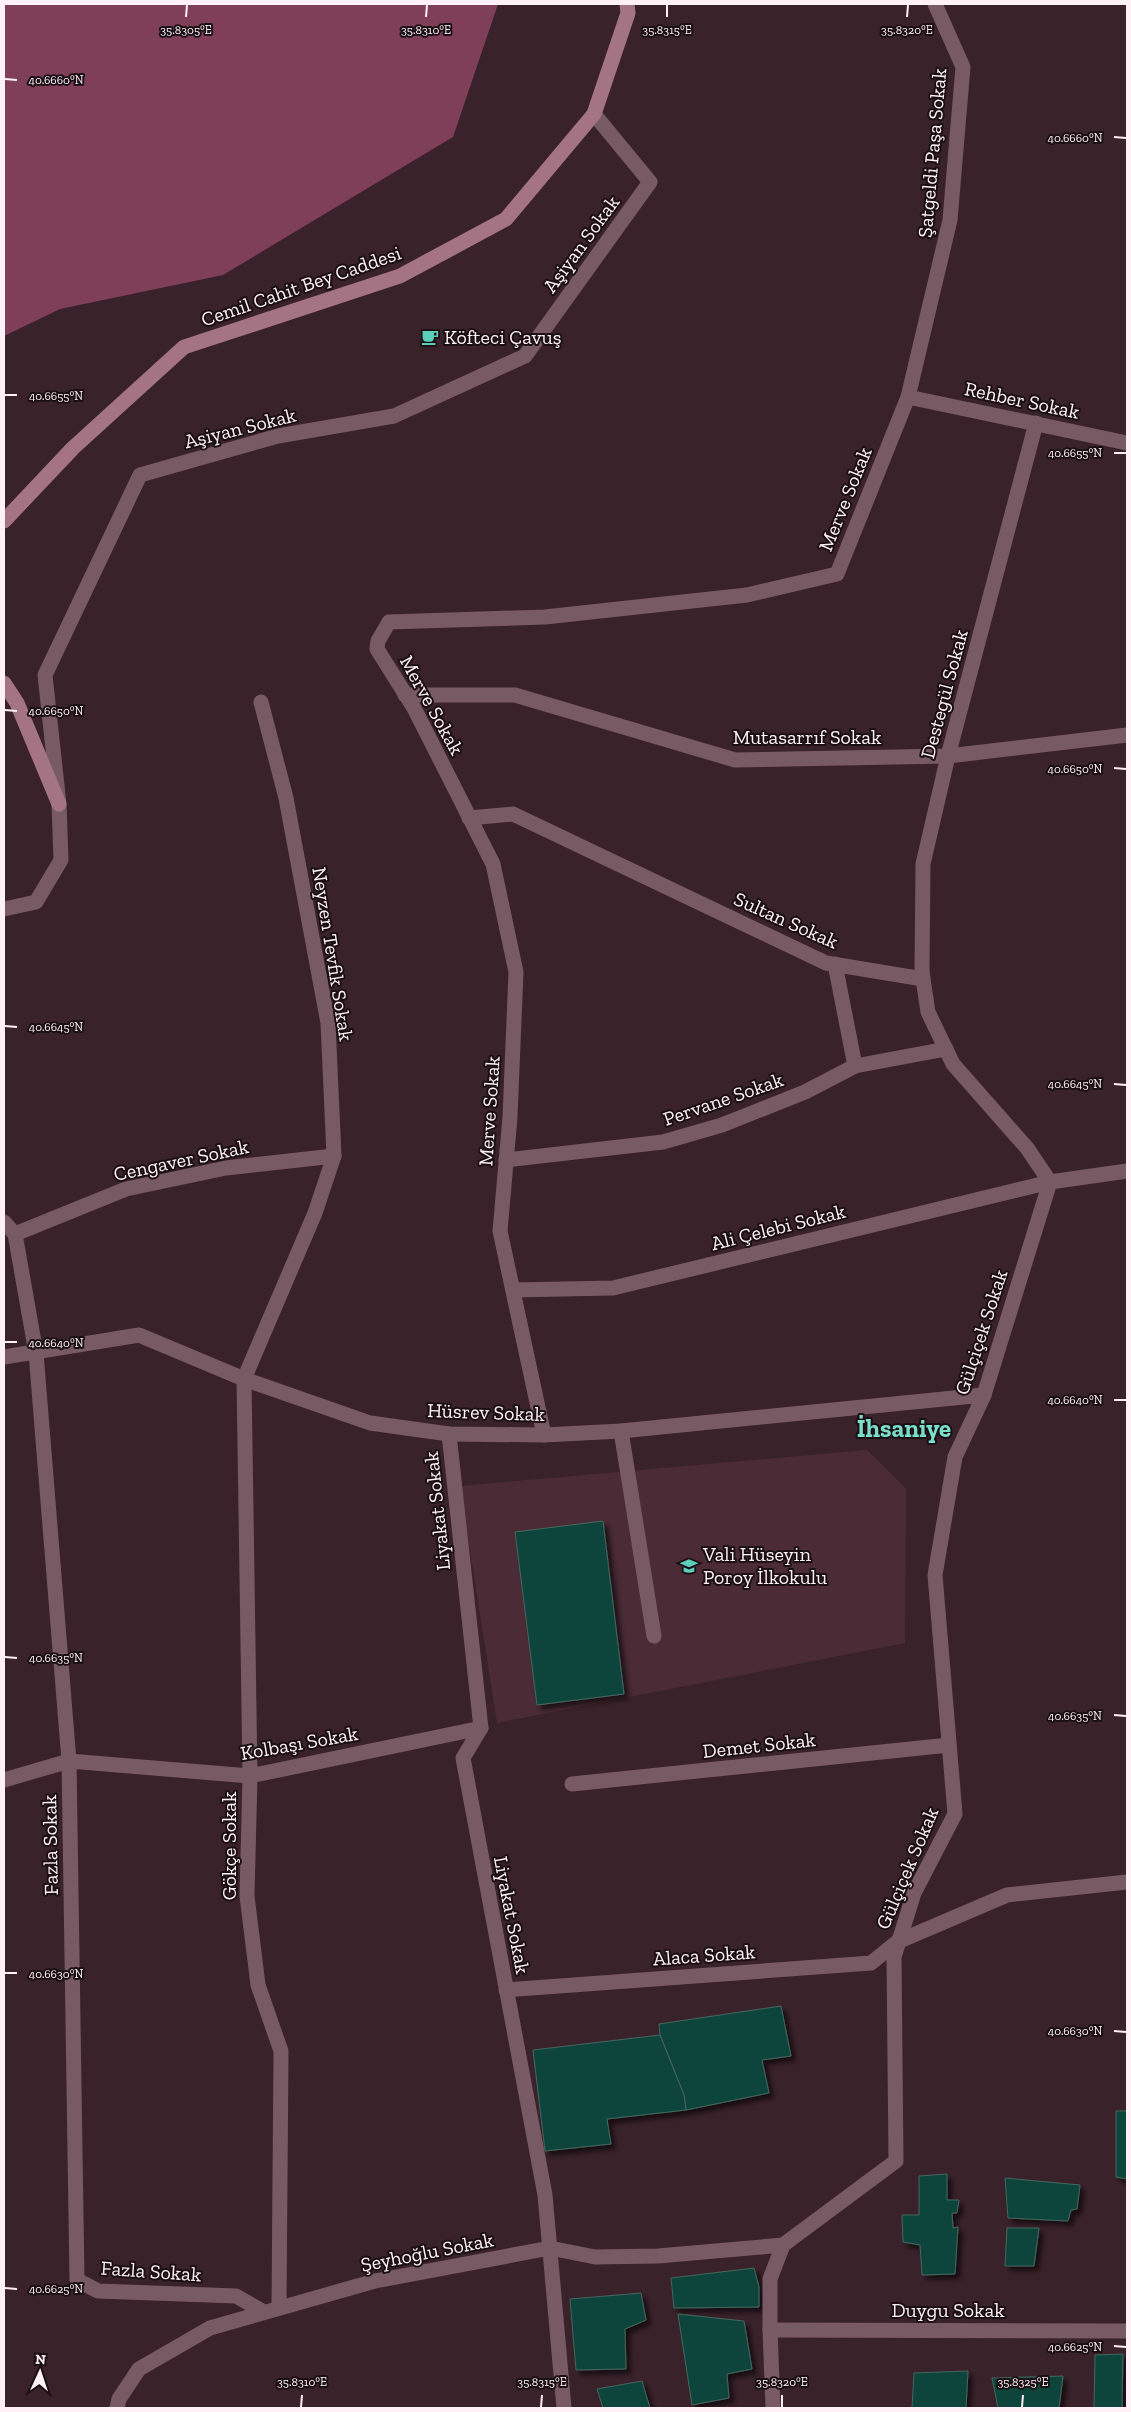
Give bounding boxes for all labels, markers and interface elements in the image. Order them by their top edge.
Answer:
text: 35.8305°E [160,23,212,37]
text: 35.8310°E [401,23,451,37]
text: 35.8315°E [642,23,692,37]
text: 35.8320°E [881,23,933,37]
street label: Şatgeldi Paşa Sokak [913,67,951,239]
text: 40.6660°N [28,73,84,87]
text: 40.6660°N [1047,131,1103,145]
street label: Aşiyan Sokak [538,190,625,297]
street label: Cemil Cahit Bey Caddesi [198,240,405,332]
place label: Köfteci Çavuş [444,325,562,349]
cafe icon: Köfteci Çavuş [420,327,440,347]
street label: Rehber Sokak [962,376,1082,424]
text: 40.6655°N [29,389,83,403]
street label: Aşiyan Sokak [182,402,299,453]
street label: Merve Sokak [813,443,877,555]
text: 40.6655°N [1048,446,1102,460]
street label: Destegül Sokak [915,626,973,761]
street label: Merve Sokak [395,651,469,760]
text: 40.6650°N [29,704,84,718]
street label: Mutasarrıf Sokak [733,725,882,749]
text: 40.6650°N [1048,762,1103,776]
street label: Neyzen Tevfik Sokak [307,865,359,1043]
street label: Sultan Sokak [730,886,842,954]
text: 40.6645°N [29,1020,83,1034]
street label: Merve Sokak [473,1055,505,1167]
street label: Pervane Sokak [660,1067,787,1131]
text: 40.6645°N [1048,1077,1102,1091]
street label: Cengaver Sokak [111,1134,251,1186]
street label: Ali Çelebi Sokak [708,1199,848,1255]
street label: Gülçiçek Sokak [949,1266,1013,1398]
text: 40.6640°N [28,1336,84,1350]
text: 40.6640°N [1047,1393,1103,1407]
street label: Hüsrev Sokak [427,1398,546,1426]
district label: İhsaniye [857,1413,951,1443]
street label: Liyakat Sokak [419,1450,455,1572]
place label: Vali Hüseyin Poroy İlkokulu [702,1542,827,1589]
school or university icon: Vali Hüseyin Poroy İlkokulu [679,1556,699,1576]
text: 40.6635°N [29,1651,83,1665]
text: 40.6635°N [1048,1709,1102,1723]
street label: Kolbaşı Sokak [238,1721,360,1765]
street label: Demet Sokak [701,1727,817,1763]
street label: Gökçe Sokak [217,1791,241,1900]
street label: Fazla Sokak [37,1794,63,1896]
street label: Gülçiçek Sokak [871,1803,944,1933]
street label: Liyakat Sokak [489,1854,535,1977]
street label: Alaca Sokak [652,1939,757,1971]
text: 40.6630°N [29,1967,83,1981]
text: 40.6630°N [1048,2024,1102,2038]
street label: Şeyhoğlu Sokak [359,2227,496,2277]
street label: Fazla Sokak [100,2256,203,2287]
text: 40.6625°N [29,2282,83,2296]
street label: Duygu Sokak [891,2298,1005,2322]
text: 40.6625°N [1048,2340,1102,2354]
north arrow [15,2347,65,2397]
text: N [35,2351,47,2368]
text: 35.8310°E [277,2375,327,2389]
text: 35.8315°E [517,2375,567,2389]
text: 35.8320°E [756,2375,808,2389]
text: 35.8325°E [997,2375,1049,2389]

